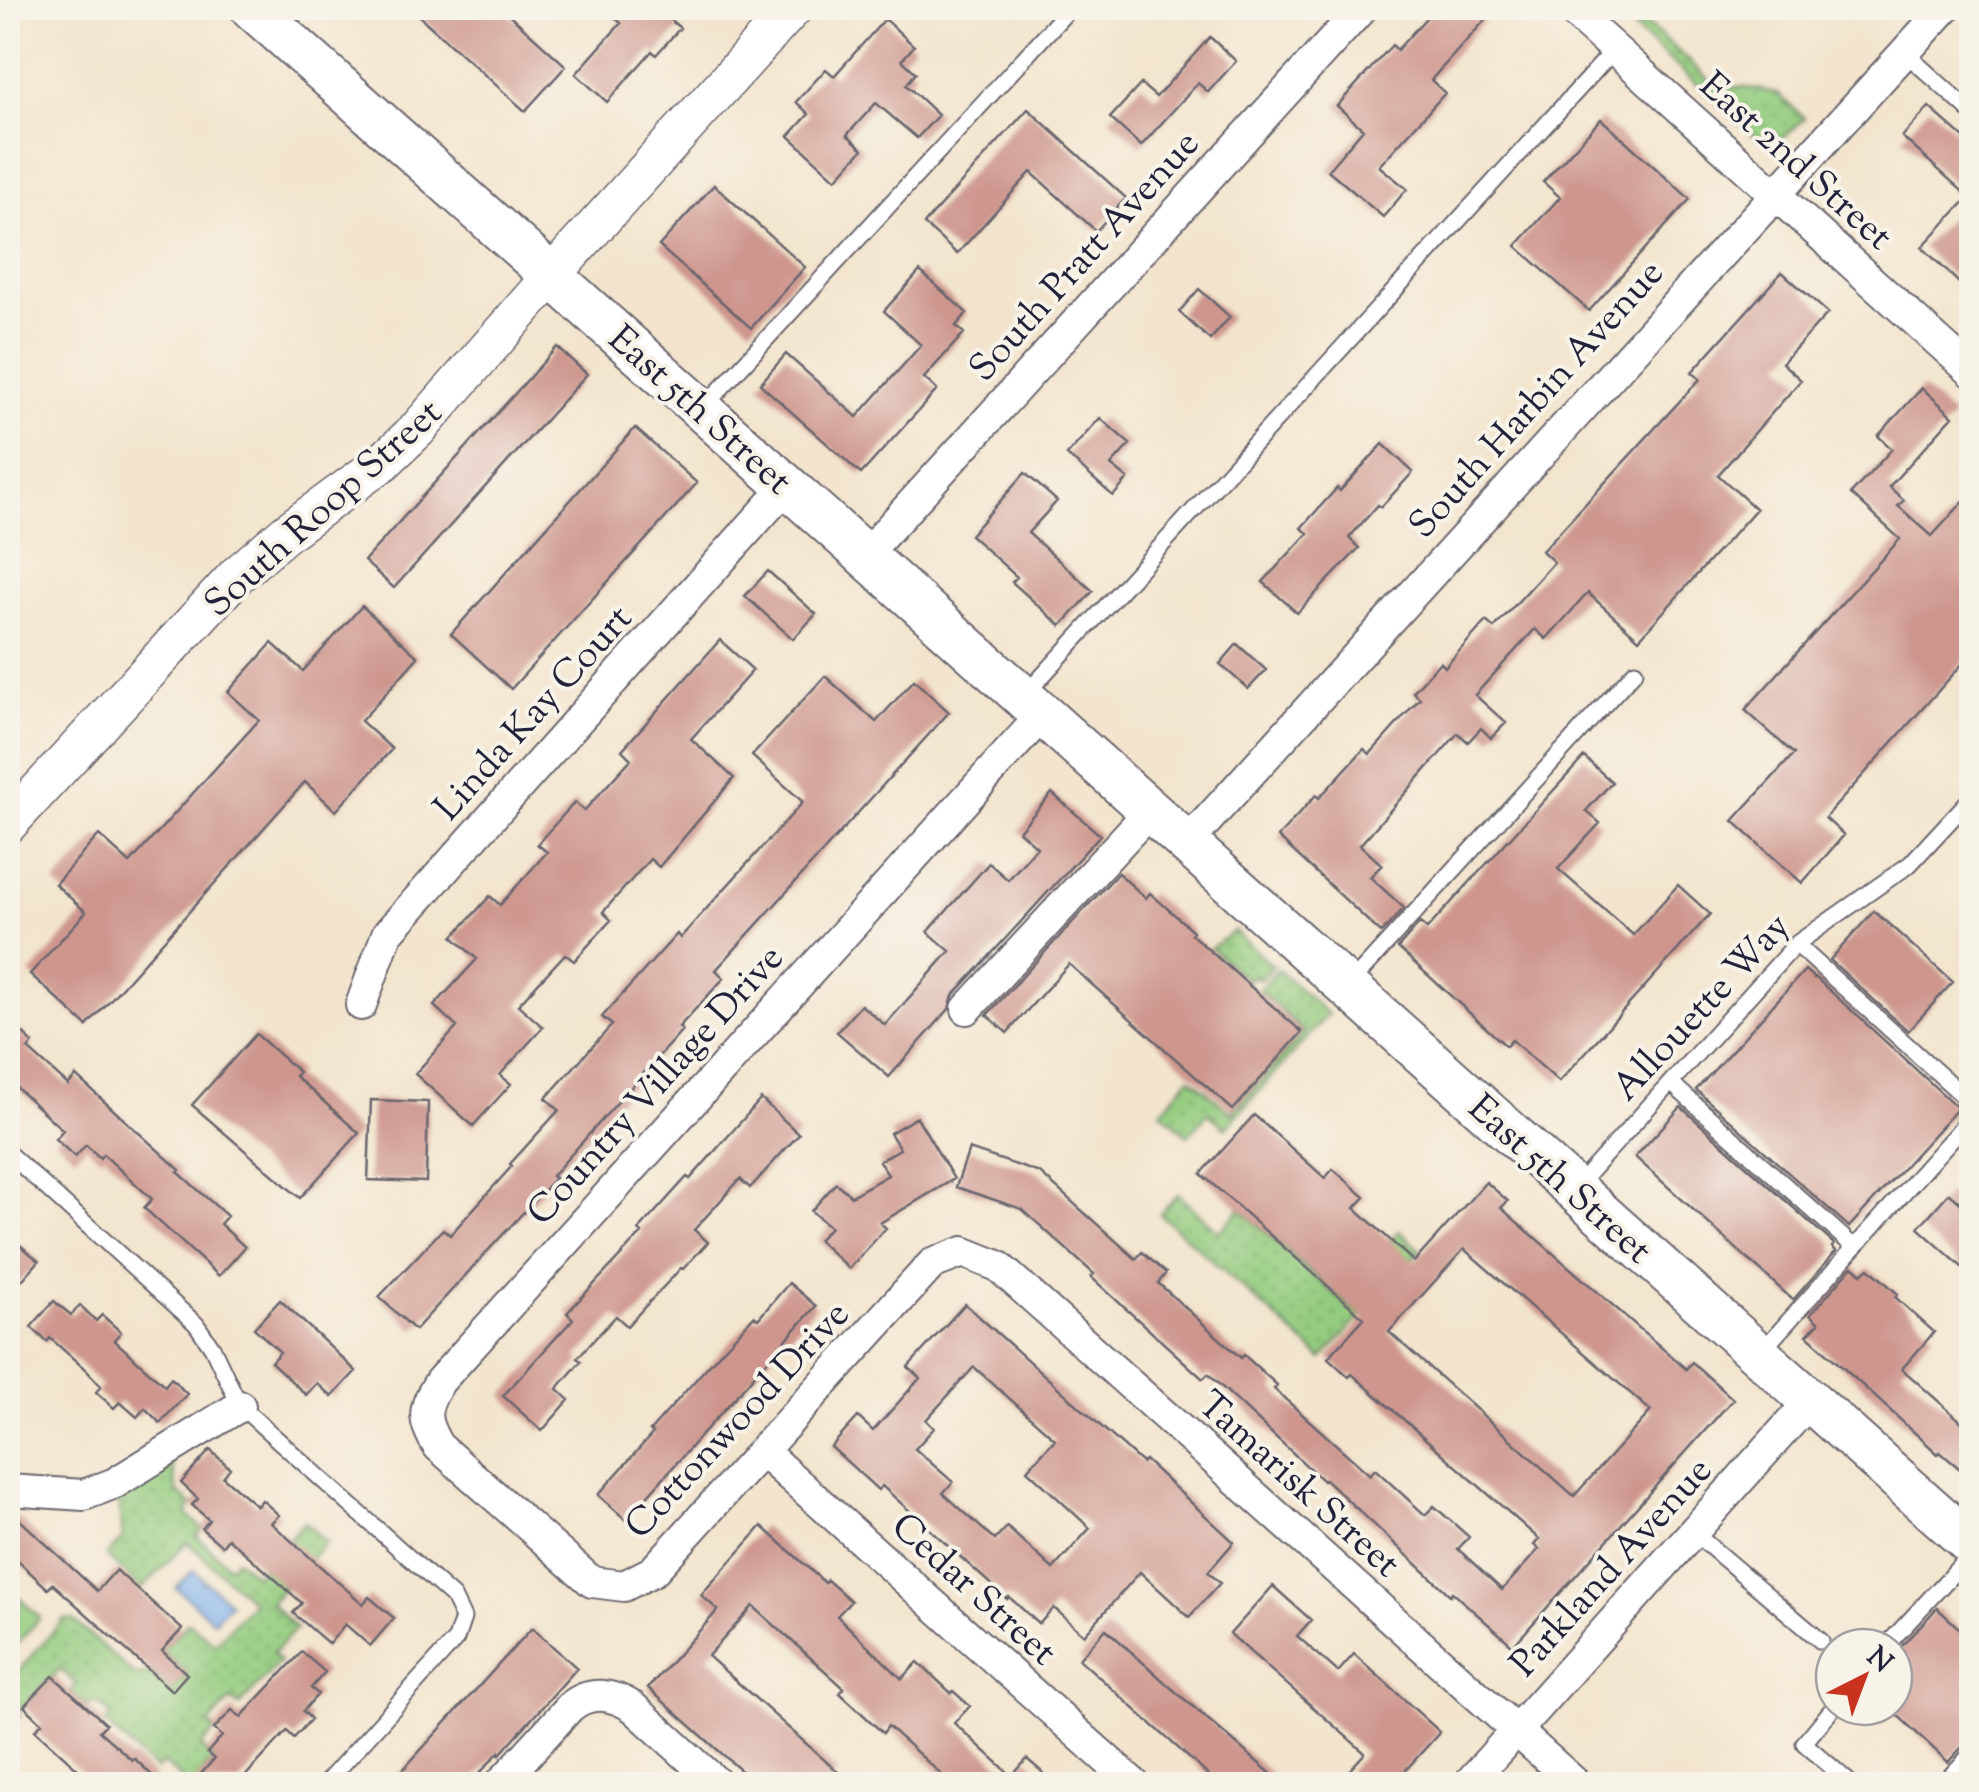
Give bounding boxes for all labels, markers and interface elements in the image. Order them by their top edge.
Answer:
street label: East 2nd Street [1686,61,1903,265]
street label: South Pratt Avenue [958,120,1214,395]
street label: South Harbin Avenue [1398,249,1678,552]
street label: East 5th Street [594,315,802,509]
street label: South Roop Street [194,388,455,632]
street label: Linda Kay Court [423,595,647,835]
street label: Allouette Way [1601,903,1804,1115]
street label: Country Village Drive [516,934,798,1239]
street label: East 5th Street [1454,1084,1662,1278]
street label: Cottonwood Drive [614,1291,864,1553]
street label: Tamarisk Street [1184,1380,1411,1592]
street label: Parkland Avenue [1499,1447,1727,1691]
street label: Cedar Street [878,1502,1067,1680]
north arrow [1814,1627,1914,1727]
text: N [1857,1638,1900,1683]

